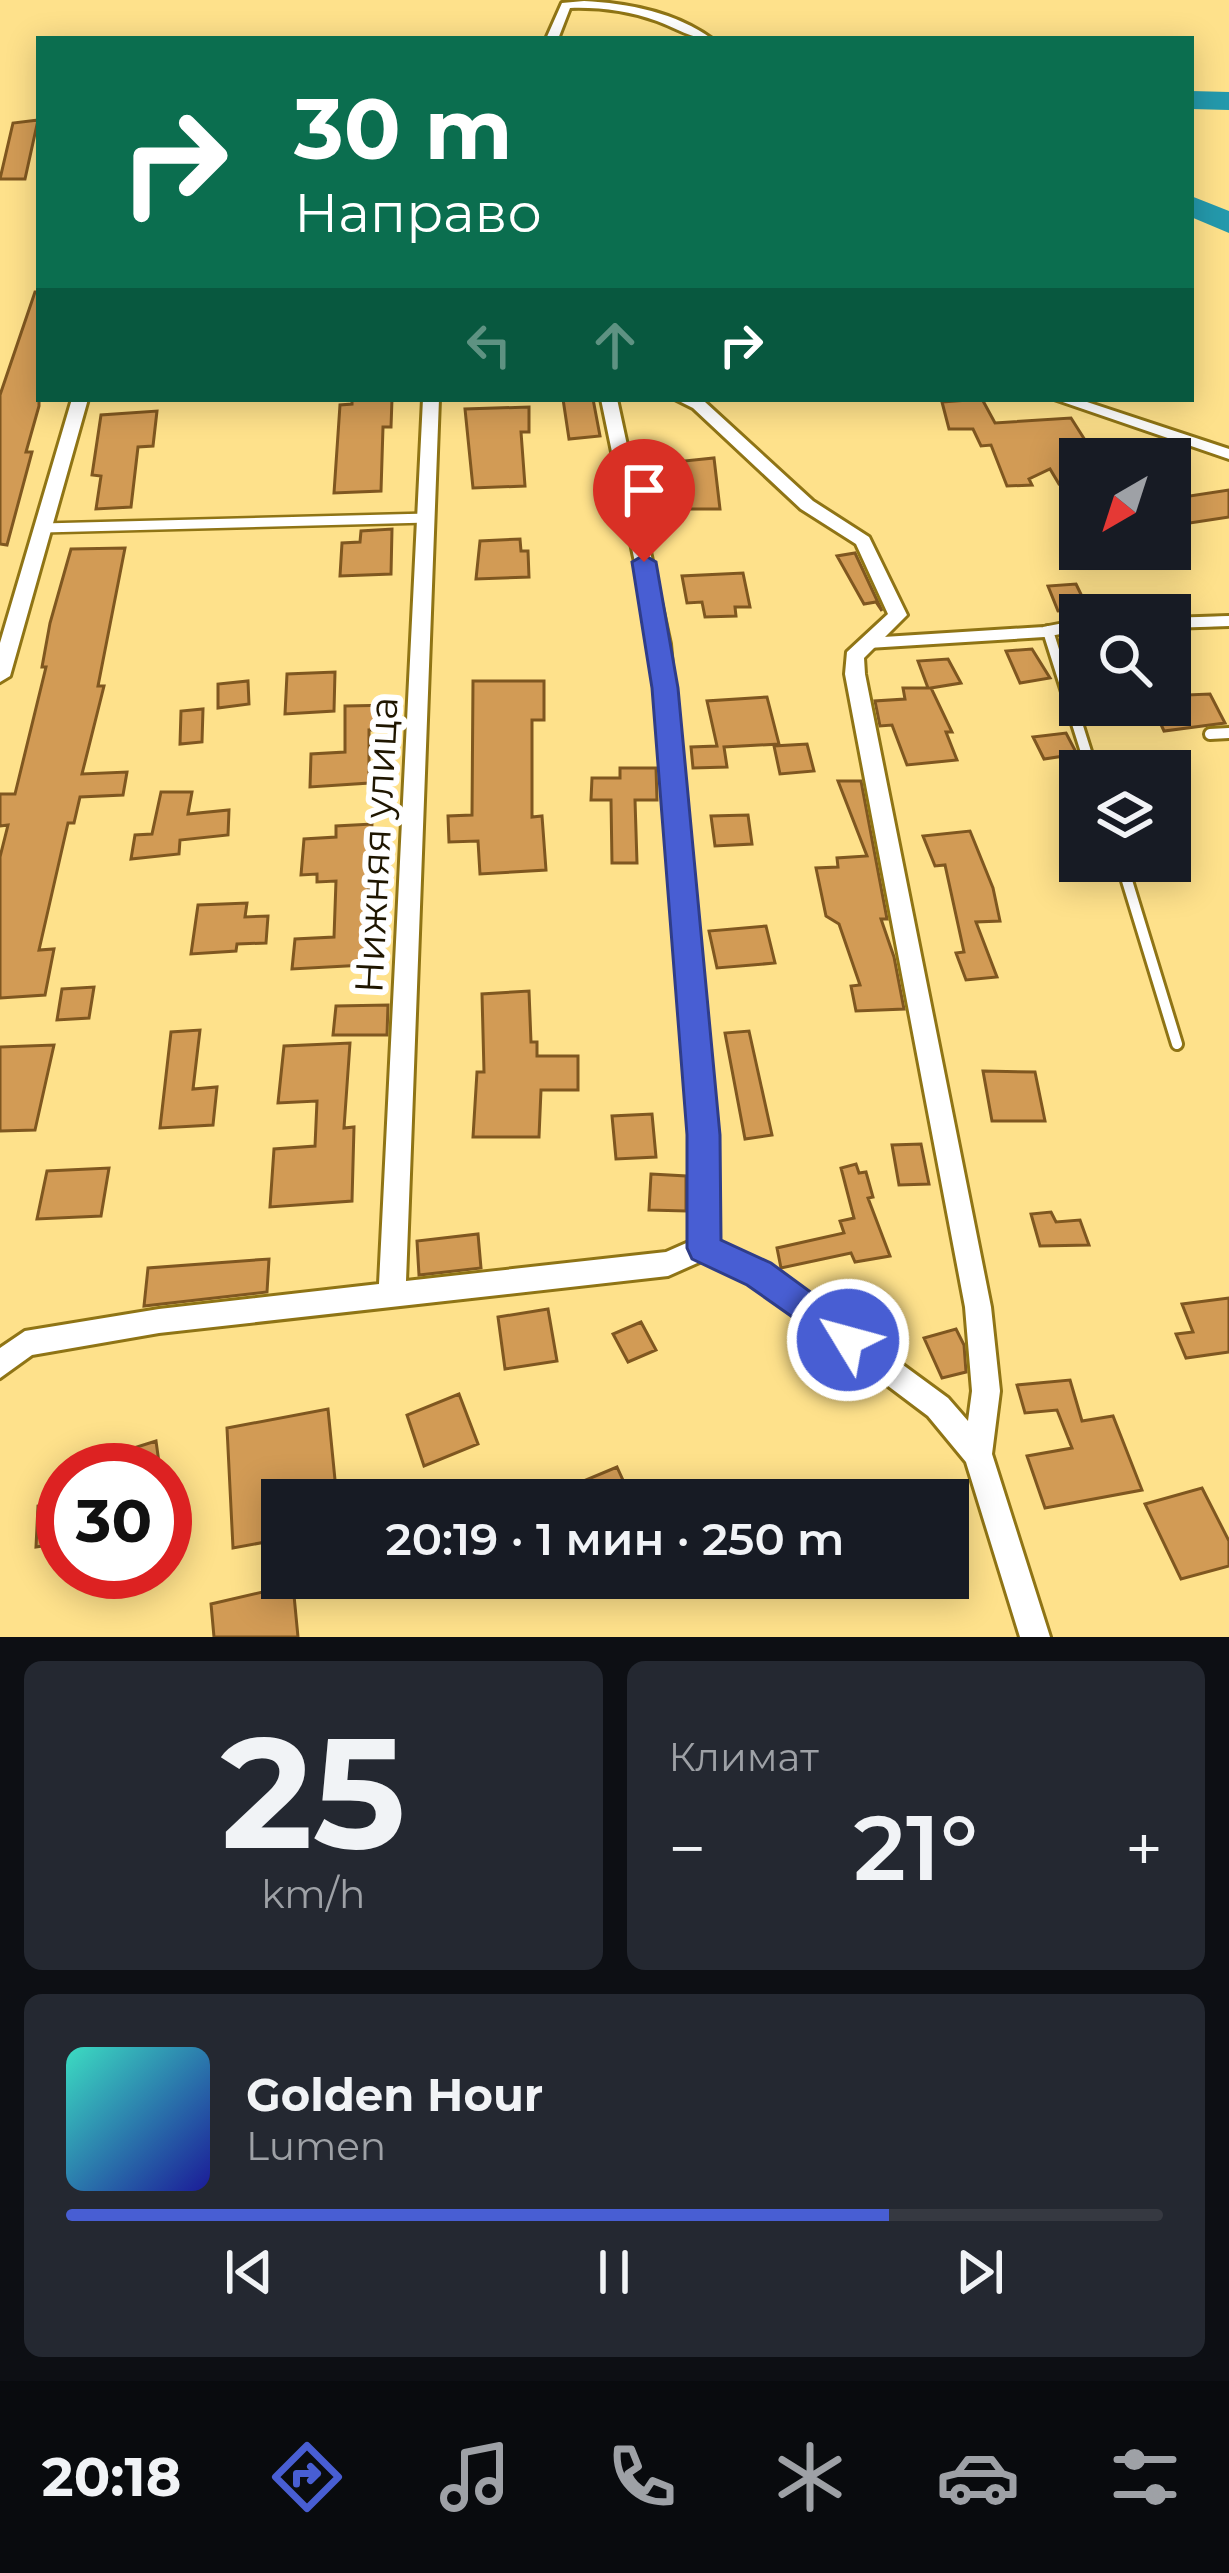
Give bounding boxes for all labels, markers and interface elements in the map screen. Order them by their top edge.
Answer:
text: 30 m [294,78,513,180]
icon: right [96,84,252,240]
text: Направо [294,180,542,246]
icon: left [456,312,522,378]
icon: ahead [582,312,648,378]
icon: right [708,312,774,378]
north arrow [1059,438,1191,570]
map controls [1059,438,1191,882]
pin [593,439,695,562]
icon: arrive [611,457,677,523]
button: search [1059,594,1191,726]
street label: Нижняя улица [344,696,408,994]
button: layers [1059,750,1191,882]
position arrow [785,1277,911,1403]
speed limit sign: 30 [36,1443,192,1599]
text: 20:19 · 1 мин · 250 m [386,1511,844,1566]
text: 25 [221,1697,406,1887]
text: Климат [669,1733,819,1781]
text: 21° [854,1793,978,1903]
text: − [669,1808,706,1889]
text: + [1125,1808,1163,1889]
text: km/h [261,1870,365,1918]
text: Golden Hour [246,2067,543,2122]
text: Lumen [246,2122,386,2170]
icon: previous [216,2239,282,2305]
icon: pause [581,2239,647,2305]
icon: next [947,2239,1013,2305]
icon: directions [265,2435,349,2519]
icon: music [433,2435,517,2519]
icon: phone [600,2435,684,2519]
icon: climate [768,2435,852,2519]
icon: car [936,2435,1020,2519]
icon: filters [1103,2435,1187,2519]
text: 20:18 [42,2444,181,2510]

